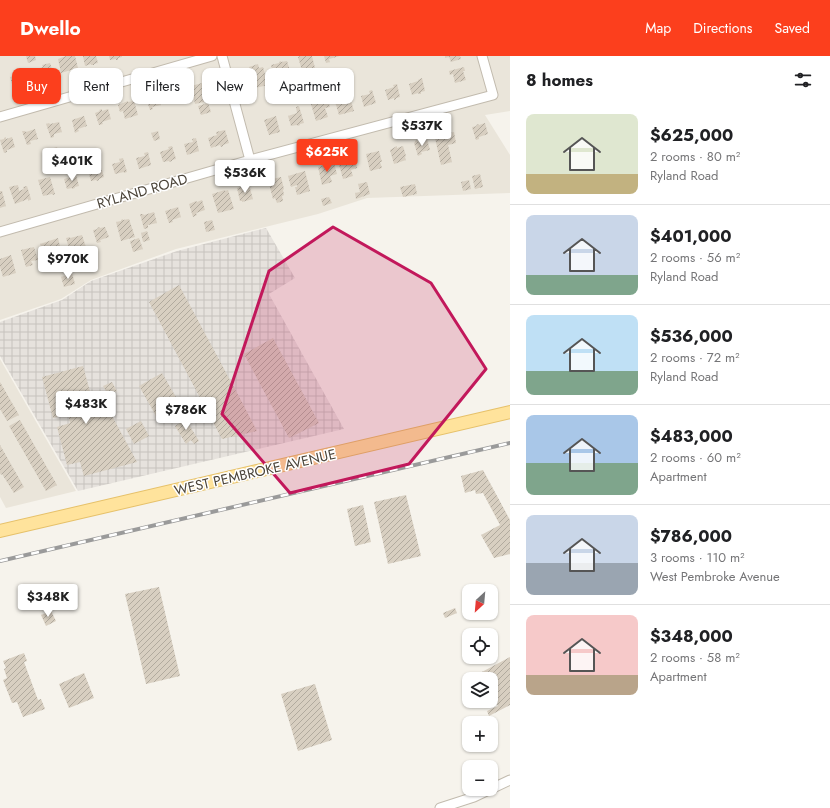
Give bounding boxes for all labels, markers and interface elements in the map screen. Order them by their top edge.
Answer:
text: Dwello [20,15,81,42]
text: Map [645,18,671,38]
text: Directions [693,18,753,38]
text: Saved [775,18,810,38]
chip: Buy [12,68,61,104]
chip: Rent [69,68,123,104]
chip: Filters [131,68,194,104]
chip: New [202,68,257,104]
chip: Apartment [265,68,354,104]
text: 8 homes [526,68,593,92]
icon: filters [792,69,814,91]
pin: $537K [394,113,450,147]
text: $537K [401,116,443,135]
text: $625,000 [650,123,733,147]
icon: home [558,130,606,178]
pin: $625K [299,139,355,173]
text: $625K [306,142,348,161]
text: 2 rooms · 80 m² [650,147,740,166]
pin: $401K [44,148,100,182]
text: $401K [51,151,93,170]
pin: $536K [217,160,273,194]
text: $536K [224,163,266,182]
text: Ryland Road [650,166,718,185]
street label: RYLAND ROAD [94,169,190,213]
text: $401,000 [650,224,732,248]
icon: home [558,231,606,279]
pin: $970K [40,246,96,280]
text: 2 rooms · 56 m² [650,248,740,267]
text: $970K [47,249,89,268]
text: Ryland Road [650,267,718,286]
text: $536,000 [650,324,733,348]
icon: home [558,331,606,379]
text: 2 rooms · 72 m² [650,348,740,367]
text: Ryland Road [650,367,718,386]
pin: $483K [58,391,114,425]
text: $483K [65,394,107,413]
pin: $786K [158,397,214,431]
text: $786K [165,400,207,419]
text: $483,000 [650,424,733,448]
icon: home [558,431,606,479]
street label: WEST PEMBROKE AVENUE [172,444,338,500]
text: 2 rooms · 60 m² [650,448,741,467]
text: Apartment [650,467,707,486]
text: $786,000 [650,524,732,548]
icon: home [558,531,606,579]
text: 3 rooms · 110 m² [650,548,745,567]
text: West Pembroke Avenue [650,567,780,586]
pin: $348K [20,584,76,618]
north arrow [462,584,498,620]
map controls [462,584,498,796]
text: $348K [27,587,69,606]
text: $348,000 [650,624,733,648]
button: locate [462,628,498,664]
icon: home [558,631,606,679]
text: 2 rooms · 58 m² [650,648,740,667]
text: Apartment [650,667,707,686]
button: layers [462,672,498,708]
button: + [462,716,498,752]
button: − [462,760,498,796]

